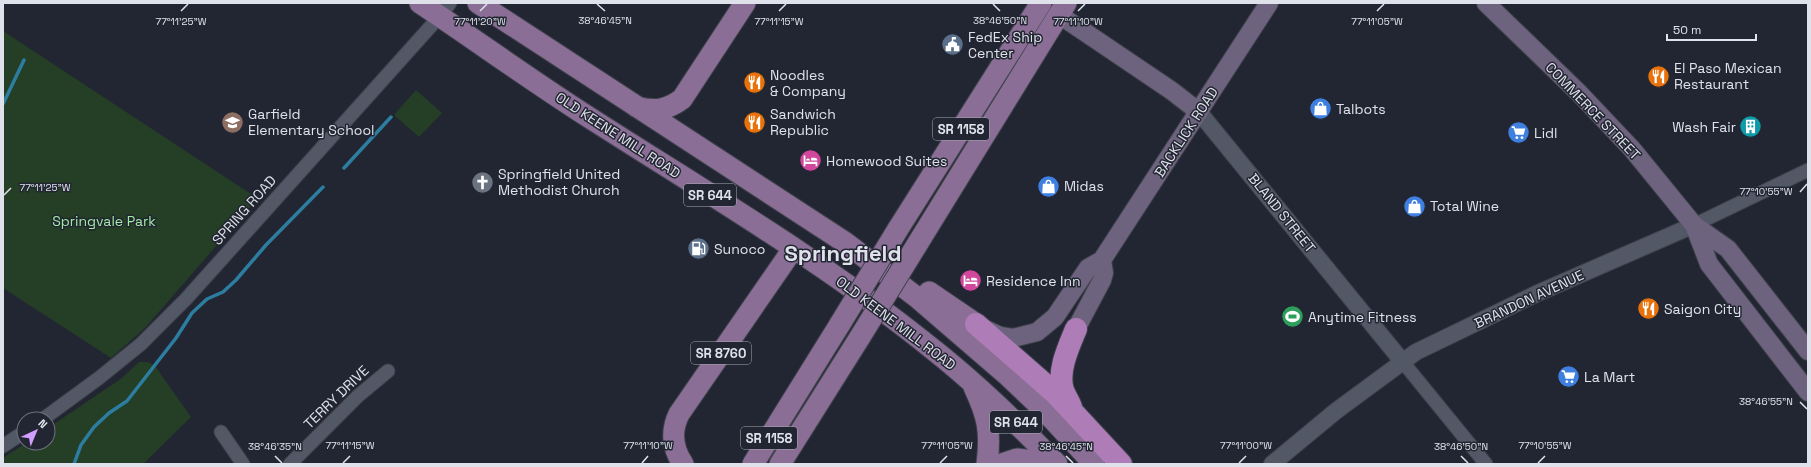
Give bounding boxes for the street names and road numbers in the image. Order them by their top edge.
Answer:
street label: COMMERCE STREET [1542,58,1644,164]
street label: BACKLICK ROAD [1150,84,1222,180]
street label: OLD KEENE MILL ROAD [552,88,684,182]
road number: SR 1158 [933,118,989,140]
street label: BLAND STREET [1244,170,1320,256]
street label: SPRING ROAD [208,171,280,249]
road number: SR 644 [684,184,736,206]
street label: BRANDON AVENUE [1471,266,1587,332]
street label: OLD KEENE MILL ROAD [833,272,959,374]
road number: SR 8760 [691,342,751,364]
street label: TERRY DRIVE [300,361,372,433]
road number: SR 644 [990,411,1042,433]
road number: SR 1158 [741,427,797,449]

